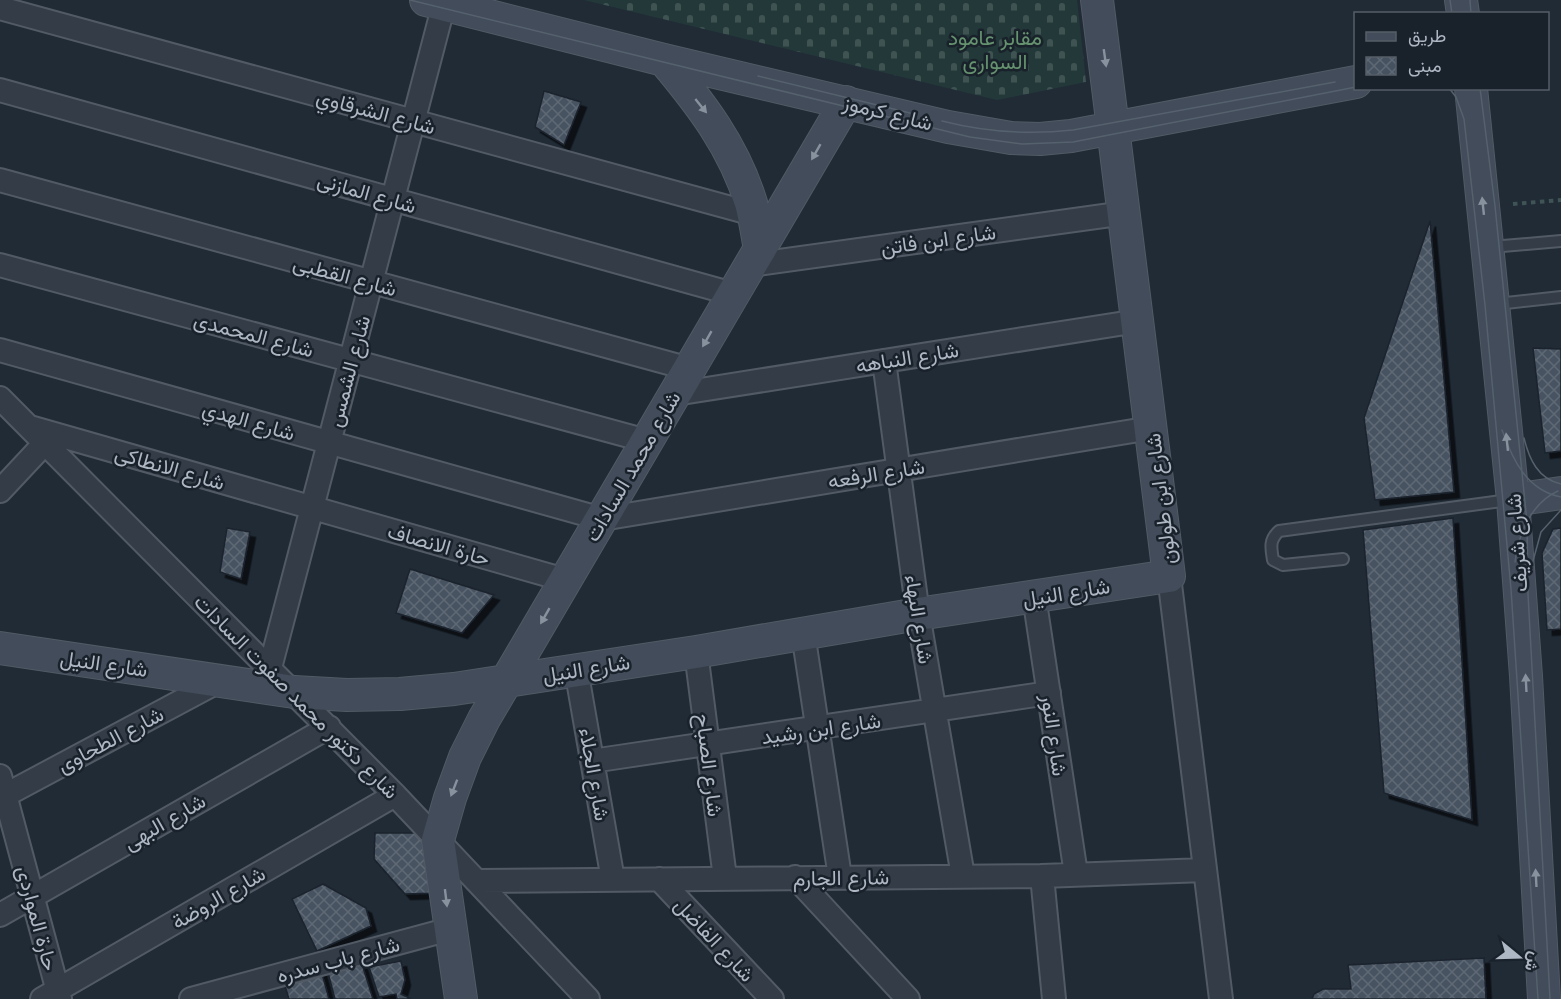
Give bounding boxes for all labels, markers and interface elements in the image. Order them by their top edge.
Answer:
legend [1354,12,1549,90]
park label: مقابر عامود السوارى [948,23,1042,75]
text: طريق [1408,23,1446,47]
one-way arrow [1100,49,1109,68]
text: مبنى [1408,53,1442,77]
street label: شارع الشرقاوي [312,82,439,144]
street label: شارع كرموز [839,87,936,138]
one-way arrow [694,98,707,114]
one-way arrow [811,144,821,161]
street label: شارع المازنى [314,165,420,220]
one-way arrow [1478,196,1488,215]
street label: شارع ابن فاتن [879,217,998,262]
street label: شارع القطبى [290,248,400,303]
street label: شارع المحمدى [191,305,317,364]
street label: شارع الشمس [320,312,377,430]
one-way arrow [702,331,712,348]
street label: شارع النباهه [853,335,961,380]
street label: شارع محمد السادات [578,386,687,547]
street label: شارع الهدي [198,393,299,450]
street label: شارع ابن طولون [1138,432,1183,566]
one-way arrow [1502,432,1512,451]
street label: شارع الانطاكى [112,438,228,497]
street label: شارع الرفعه [826,452,927,495]
street label: شارع شريف [1499,493,1534,593]
street label: حارة الانصاف [385,516,493,572]
street label: شارع النيل [1020,571,1112,614]
street label: شارع البهاء [898,572,941,666]
street label: شارع دكتور محمد صفوت السادات [188,587,406,805]
one-way arrow [540,607,550,624]
street label: شارع النيل [58,643,150,684]
street label: شارع النيل [540,647,632,690]
one-way arrow [1522,673,1531,692]
street label: شارع النور [1034,691,1075,778]
street label: شارع الطحاوى [52,699,169,780]
street label: شارع ابن رشيد [760,706,883,751]
street label: شارع الصباح [689,712,730,818]
street label: شارع الجلاء [572,725,617,823]
one-way arrow [449,779,458,797]
street label: شارع البهى [118,786,211,857]
street label: شارع الروضة [166,859,271,936]
street label: حارة المواردى [11,862,65,974]
street label: شارع الجارم [793,862,889,893]
one-way arrow [1532,868,1541,887]
one-way arrow [441,888,450,907]
street label: شارع الفاضل [668,891,761,988]
north arrow [1489,927,1549,987]
street label: شارع باب سدره [273,929,403,990]
text: ش [1520,949,1547,975]

